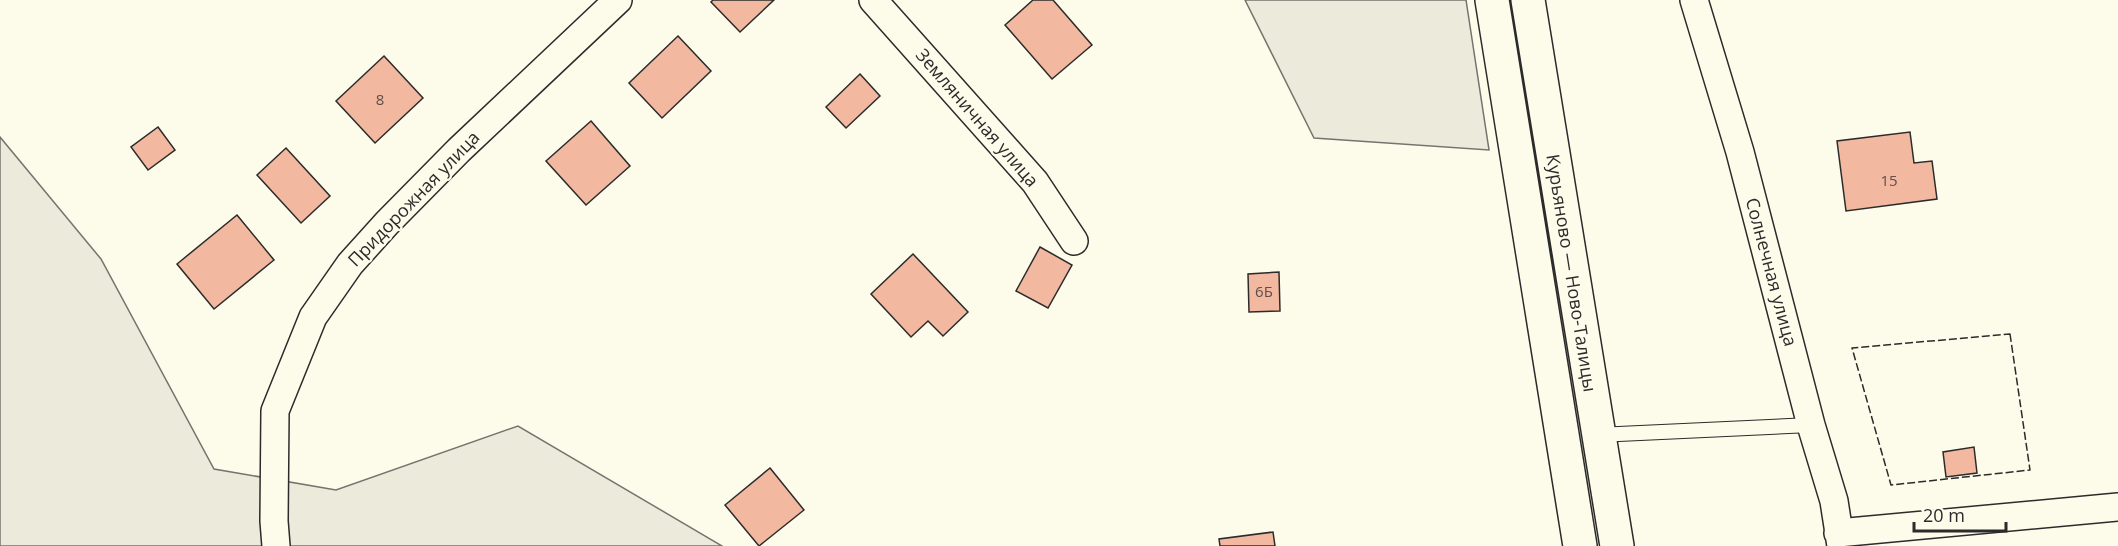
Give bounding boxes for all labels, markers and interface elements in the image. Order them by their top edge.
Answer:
street label: Земляничная улица [911,43,1045,192]
house number: 8 [376,89,384,109]
street label: Придорожная улица [342,125,484,271]
street label: Курьяново — Ново-Талицы [1541,152,1603,393]
house number: 15 [1880,170,1898,190]
street label: Солнечная улица [1741,195,1803,349]
house number: 6Б [1255,281,1273,301]
scale bar [1914,495,2006,533]
text: 20 m [1923,503,1965,527]

